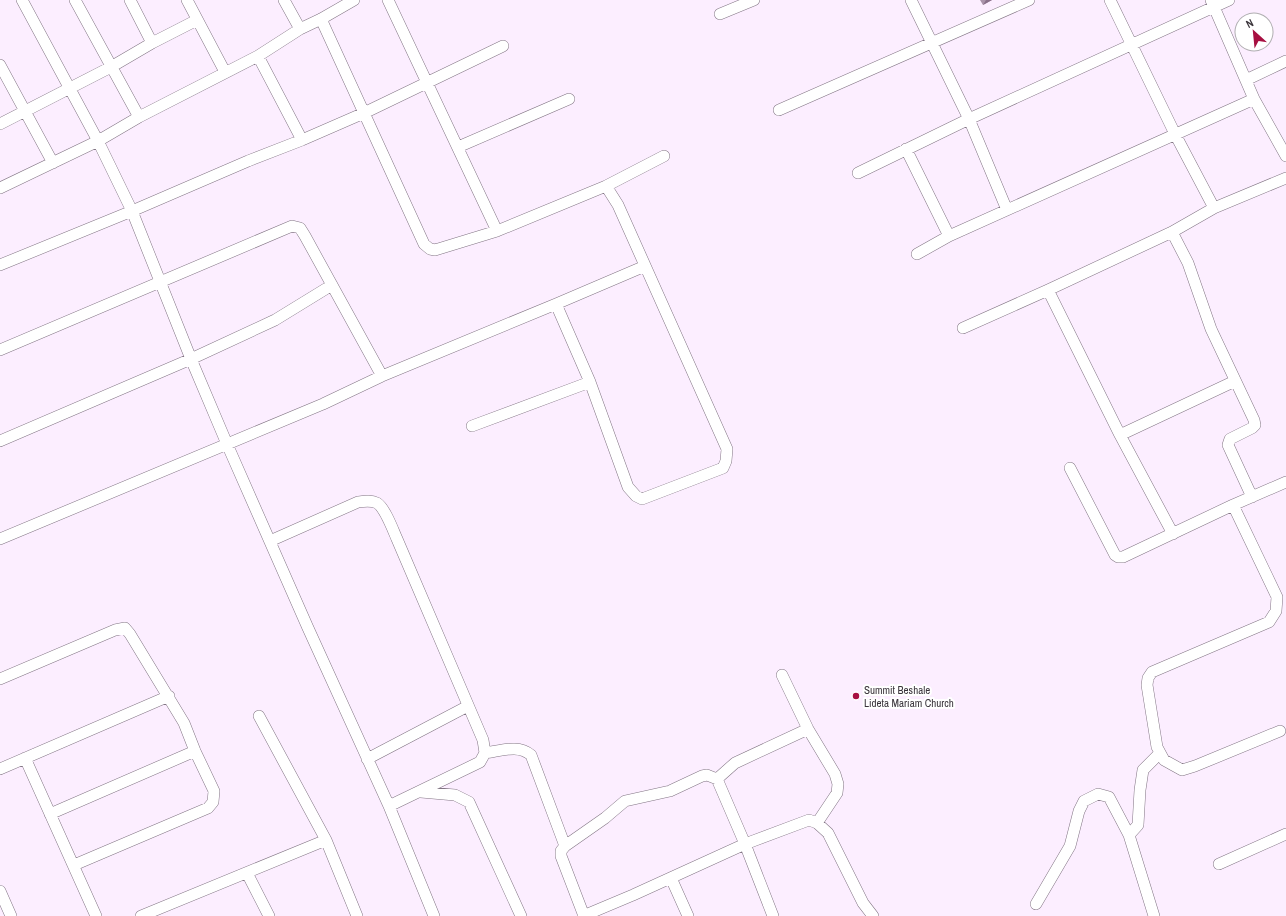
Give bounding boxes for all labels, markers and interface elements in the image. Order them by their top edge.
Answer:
north arrow [1234,12,1274,52]
text: N [1243,15,1256,31]
place label: Summit Beshale Lideta Mariam Church [864,683,954,710]
marker: Summit Beshale Lideta Mariam Church [851,691,861,701]

